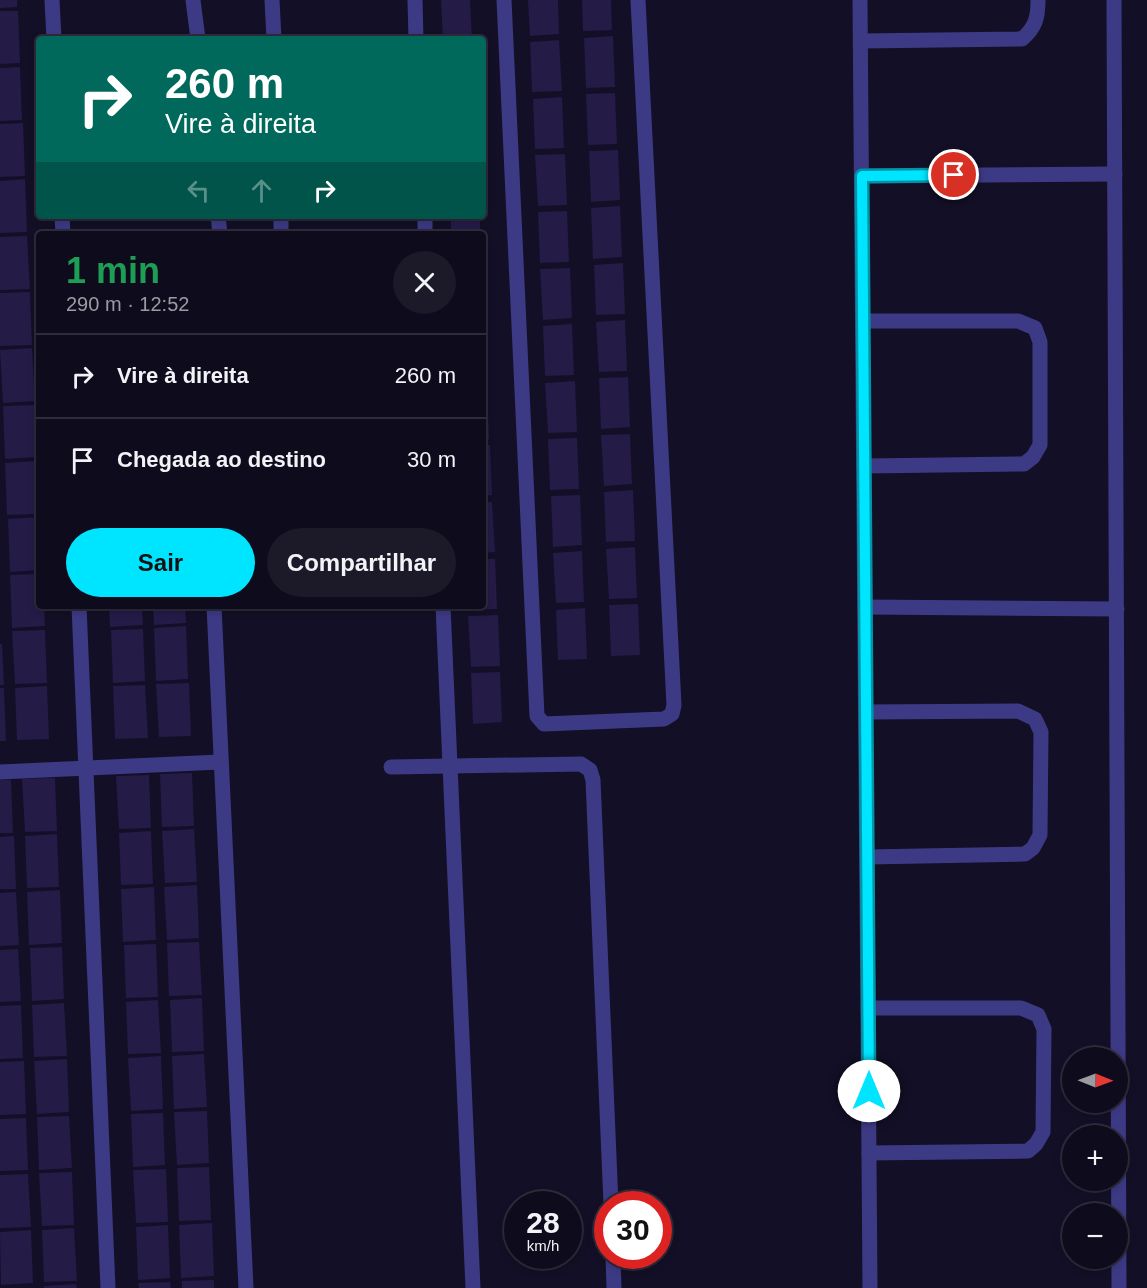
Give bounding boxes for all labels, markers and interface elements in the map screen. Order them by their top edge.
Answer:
icon: right [66,60,144,138]
text: 260 m [165,60,284,107]
text: Vire à direita [165,109,316,139]
pin [928,149,979,200]
icon: arrive [937,158,970,191]
icon: left [182,174,215,207]
icon: ahead [245,174,278,207]
icon: right [308,174,341,207]
text: 1 min [66,250,160,291]
button: close [393,251,456,314]
text: 290 m · 12:52 [66,293,189,315]
icon: right [66,360,99,393]
text: Vire à direita [117,363,249,388]
text: 260 m [395,363,456,388]
icon: arrive [66,444,99,477]
text: Chegada ao destino [117,447,326,472]
text: 30 m [407,447,456,472]
button: Sair [66,528,255,597]
button: Compartilhar [267,528,456,597]
north arrow [1062,1047,1128,1113]
map controls [1062,1047,1128,1269]
position arrow [837,1059,901,1123]
button: + [1062,1125,1128,1191]
speed limit sign: 30 [594,1191,672,1269]
button: − [1062,1203,1128,1269]
text: 28 [526,1206,560,1239]
text: km/h [527,1237,559,1254]

